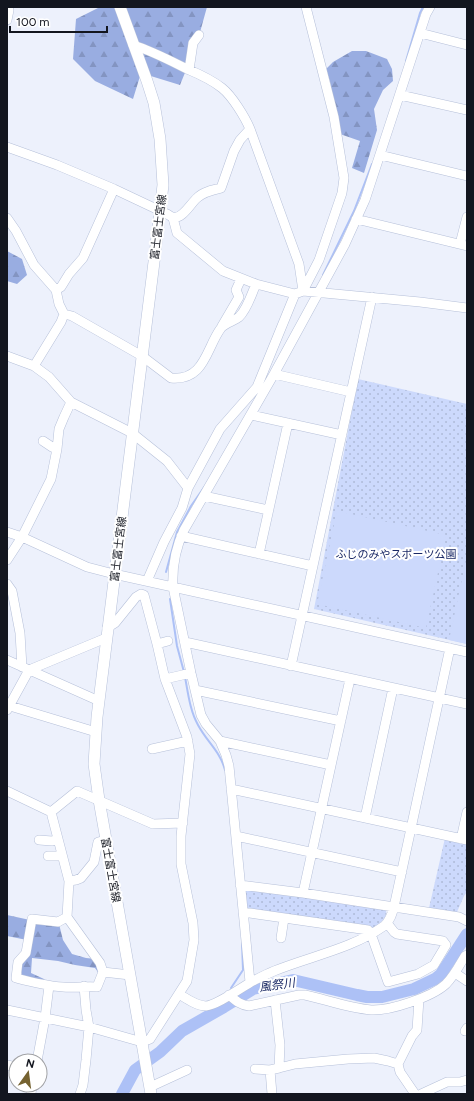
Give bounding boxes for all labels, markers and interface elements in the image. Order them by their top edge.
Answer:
scale bar [10,8,107,34]
text: 100 m [16,15,50,29]
street label: 富士富士宮線 [148,194,169,261]
street label: 富士富士宮線 [108,516,129,583]
park label: ふじのみやスポーツ公園 [336,548,456,561]
street label: 富士富士宮線 [98,836,123,904]
water label: 風祭川 [258,975,298,994]
north arrow [8,1053,48,1093]
text: N [25,1056,36,1071]

